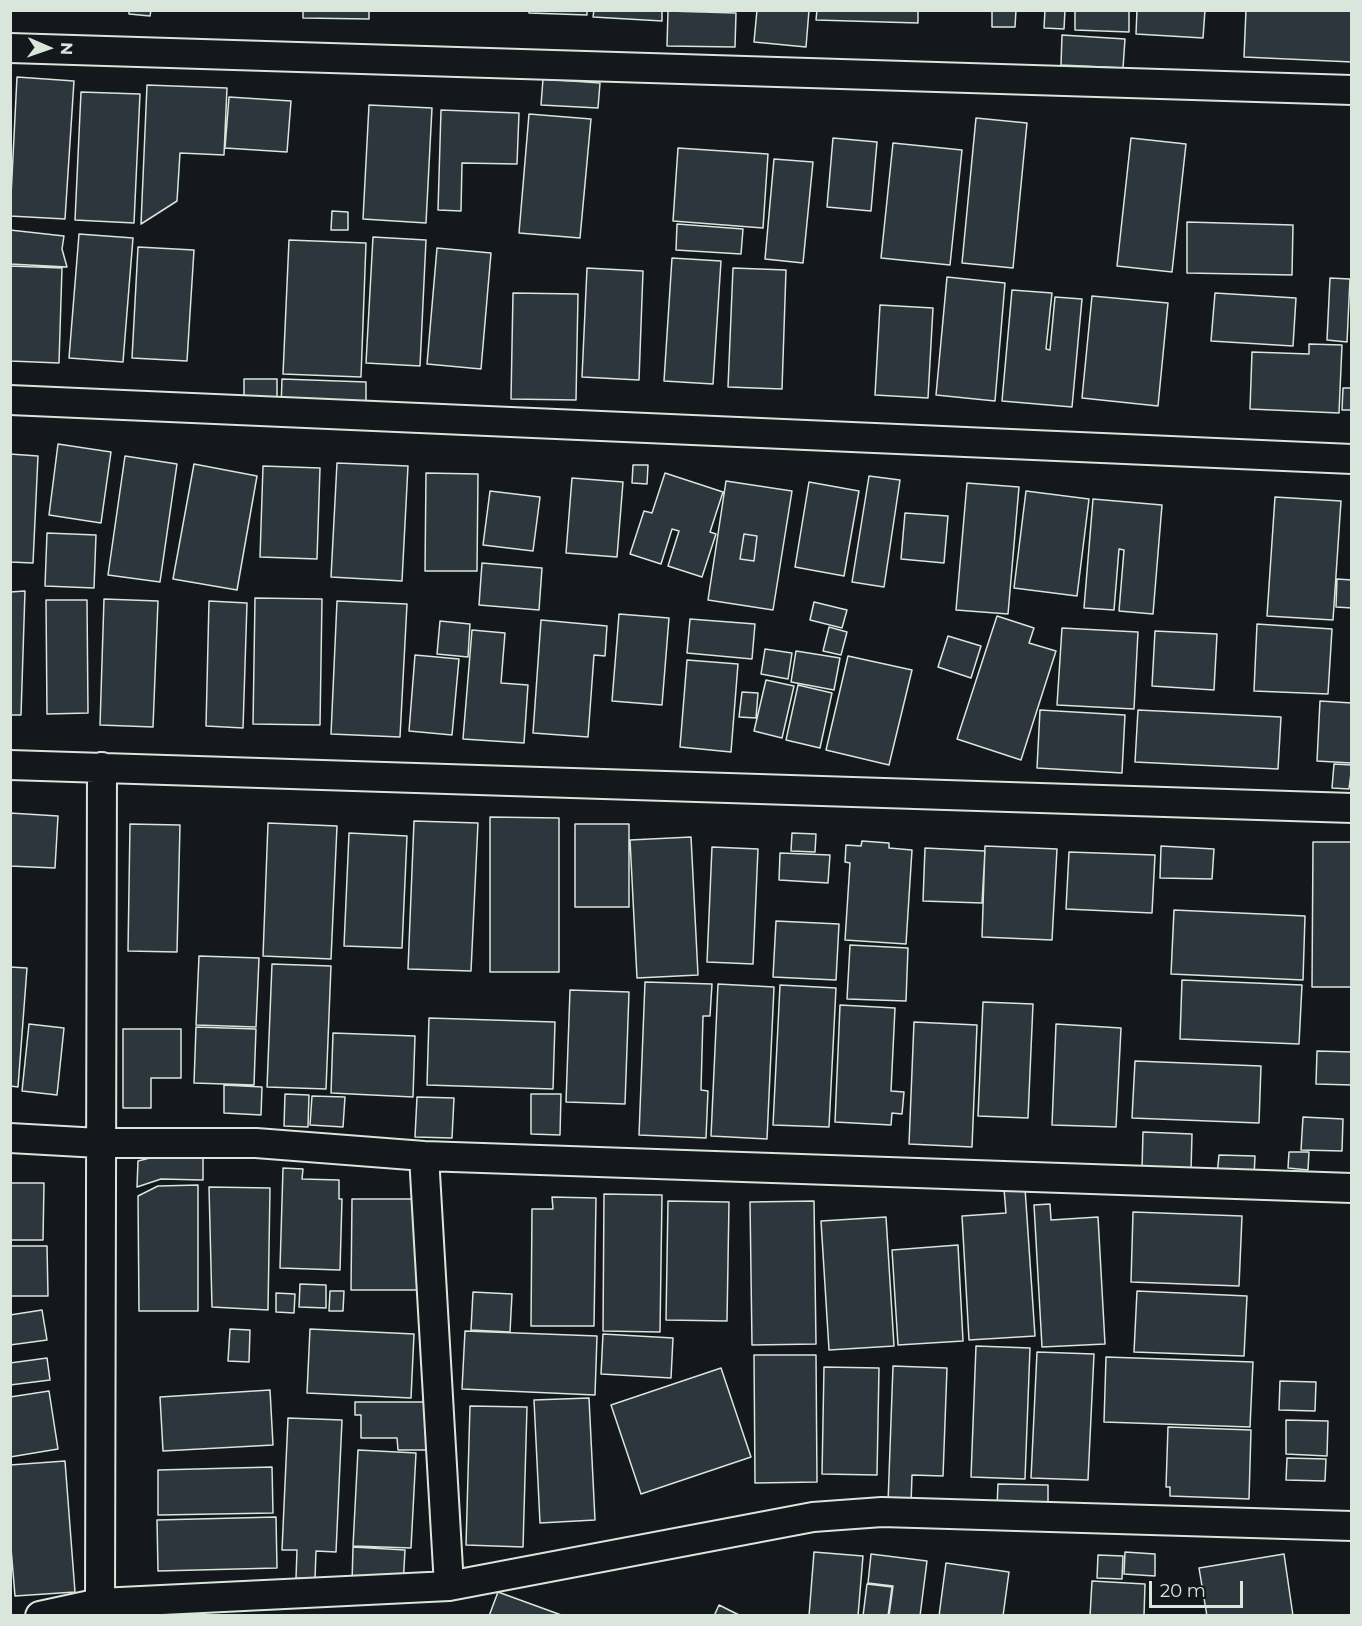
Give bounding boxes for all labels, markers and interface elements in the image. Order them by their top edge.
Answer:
north arrow [18,18,78,78]
text: N [57,42,76,55]
scale bar [1152,1569,1246,1607]
text: 20 m [1160,1580,1206,1602]

